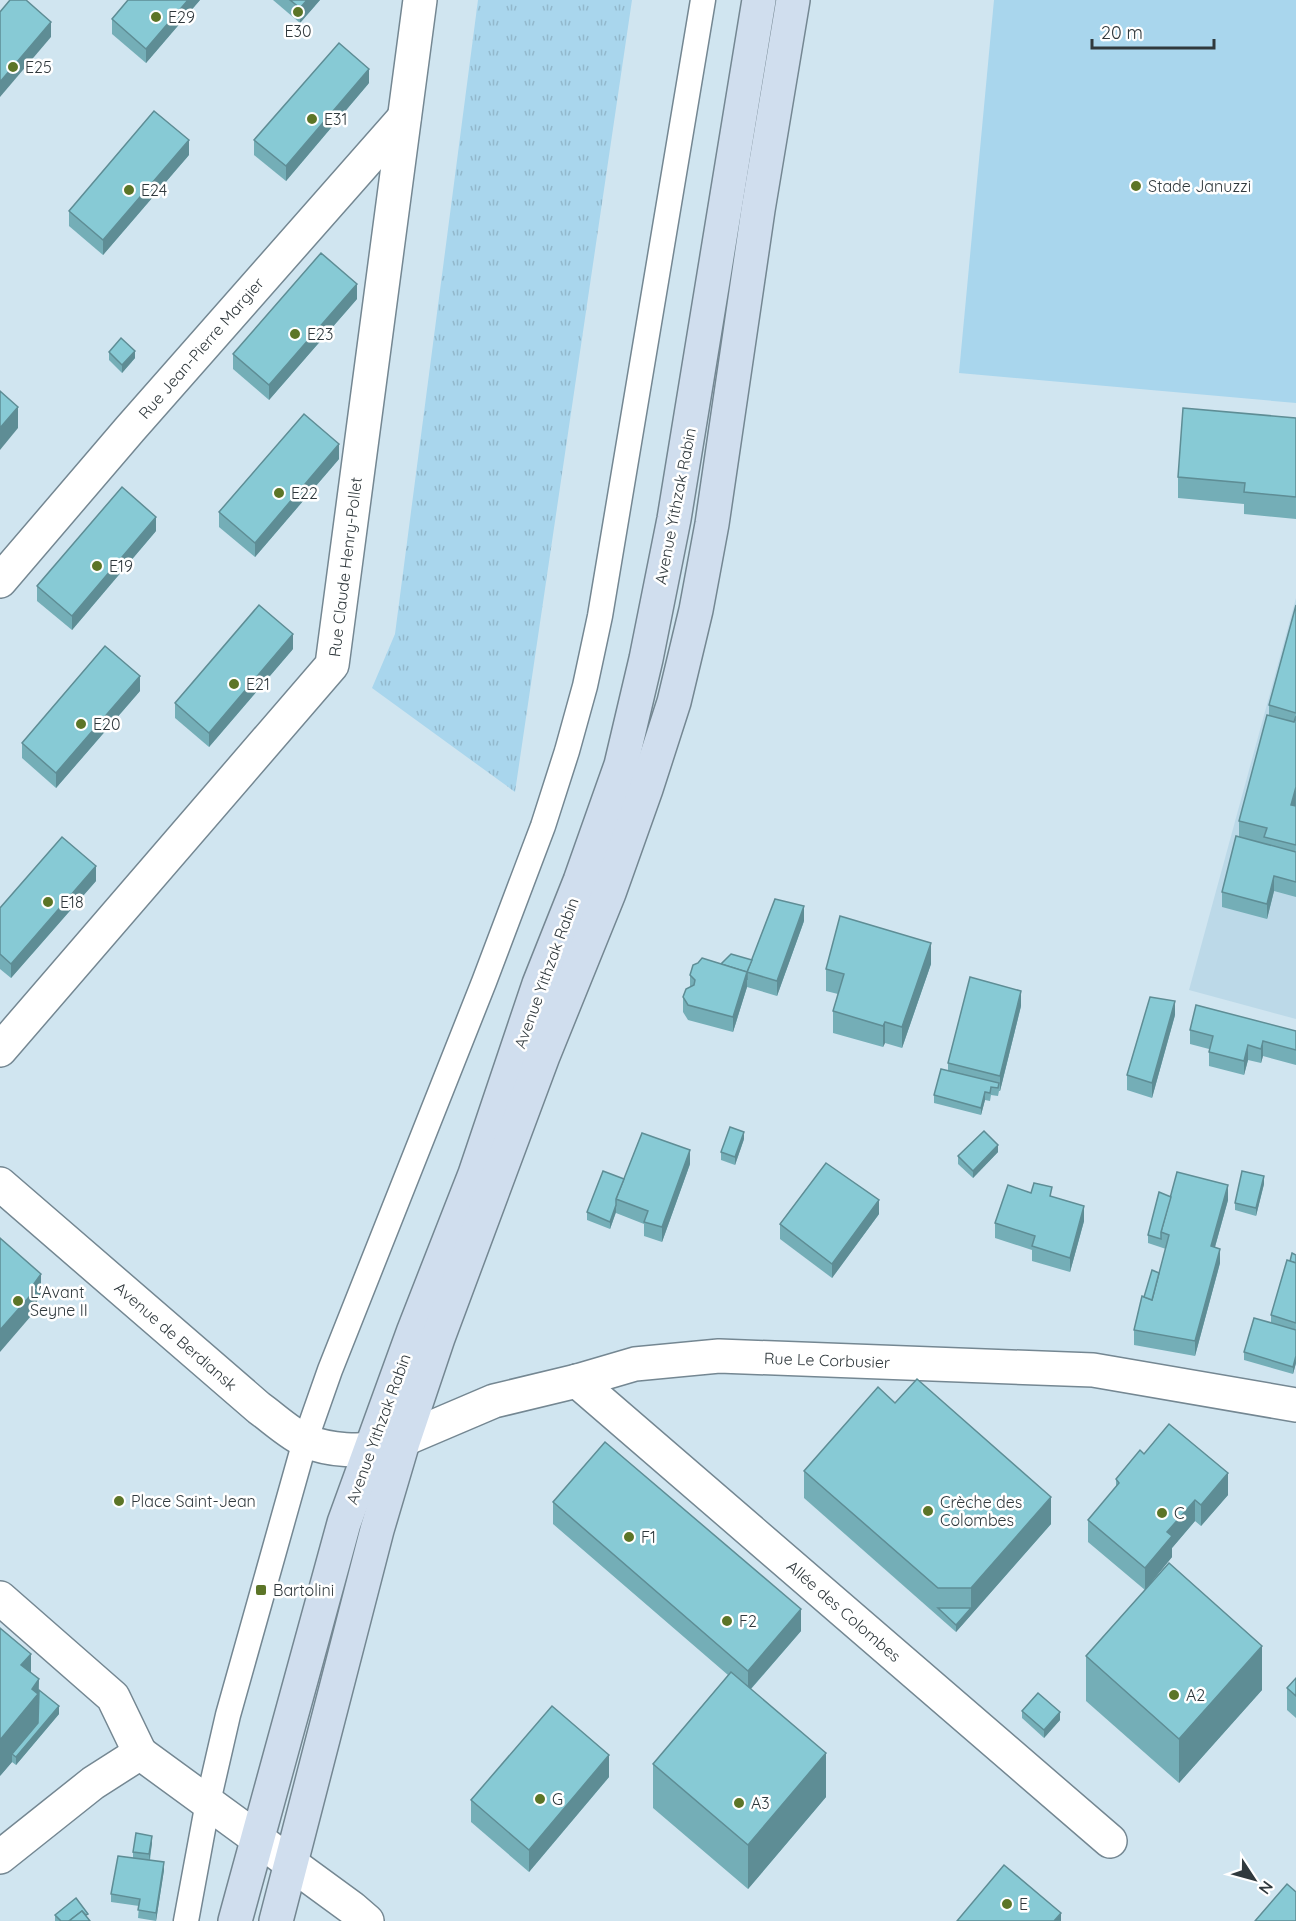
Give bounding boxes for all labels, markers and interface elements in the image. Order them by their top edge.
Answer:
marker: E30 [291,5,305,19]
place label: E29 [168,7,195,27]
marker: E29 [149,10,163,24]
scale bar [1092,12,1214,50]
place label: E30 [285,21,312,41]
text: 20 m [1101,21,1143,44]
place label: E25 [25,57,52,77]
marker: E25 [6,60,20,74]
place label: E31 [324,109,347,129]
marker: E31 [305,112,319,126]
place label: Stade Januzzi [1148,176,1251,196]
marker: Stade Januzzi [1129,179,1143,193]
place label: E24 [141,180,167,200]
marker: E24 [122,183,136,197]
street label: Rue Jean-Pierre Margier [134,273,268,423]
place label: E23 [307,324,333,344]
marker: E23 [288,327,302,341]
street label: Avenue Yithzak Rabin [650,426,700,586]
street label: Rue Claude Henry-Pollet [324,476,366,658]
place label: E22 [291,483,318,503]
marker: E22 [272,486,286,500]
place label: E19 [109,556,133,576]
marker: E19 [90,559,104,573]
place label: E21 [246,674,270,694]
marker: E21 [227,677,241,691]
place label: E20 [93,714,120,734]
marker: E20 [74,717,88,731]
place label: E18 [60,892,84,912]
marker: E18 [41,895,55,909]
street label: Avenue Yithzak Rabin [509,895,583,1051]
street label: Avenue de Berdiansk [111,1277,241,1395]
place label: L'Avant Seyne II [30,1282,88,1320]
marker: L'Avant Seyne II [11,1294,25,1308]
street label: Rue Le Corbusier [764,1348,890,1372]
street label: Avenue Yithzak Rabin [341,1351,415,1507]
place label: Place Saint-Jean [131,1491,256,1511]
place label: Crèche des Colombes [940,1492,1022,1530]
marker: Place Saint-Jean [112,1494,126,1508]
place label: C [1174,1503,1184,1523]
marker: Crèche des Colombes [921,1504,935,1518]
marker: C [1155,1506,1169,1520]
place label: F1 [641,1527,656,1547]
marker: F1 [622,1530,636,1544]
street label: Allée des Colombes [783,1556,905,1666]
place label: Bartolini [273,1580,334,1600]
marker: Bartolini [254,1583,268,1597]
place label: F2 [739,1611,757,1631]
marker: F2 [720,1614,734,1628]
place label: A2 [1186,1685,1205,1705]
marker: A2 [1167,1688,1181,1702]
place label: G [552,1789,563,1809]
marker: G [533,1792,547,1806]
place label: A3 [751,1793,770,1813]
marker: A3 [732,1796,746,1810]
north arrow [1224,1849,1284,1909]
text: N [1255,1877,1278,1898]
place label: E [1019,1894,1028,1914]
marker: E [1000,1897,1014,1911]

